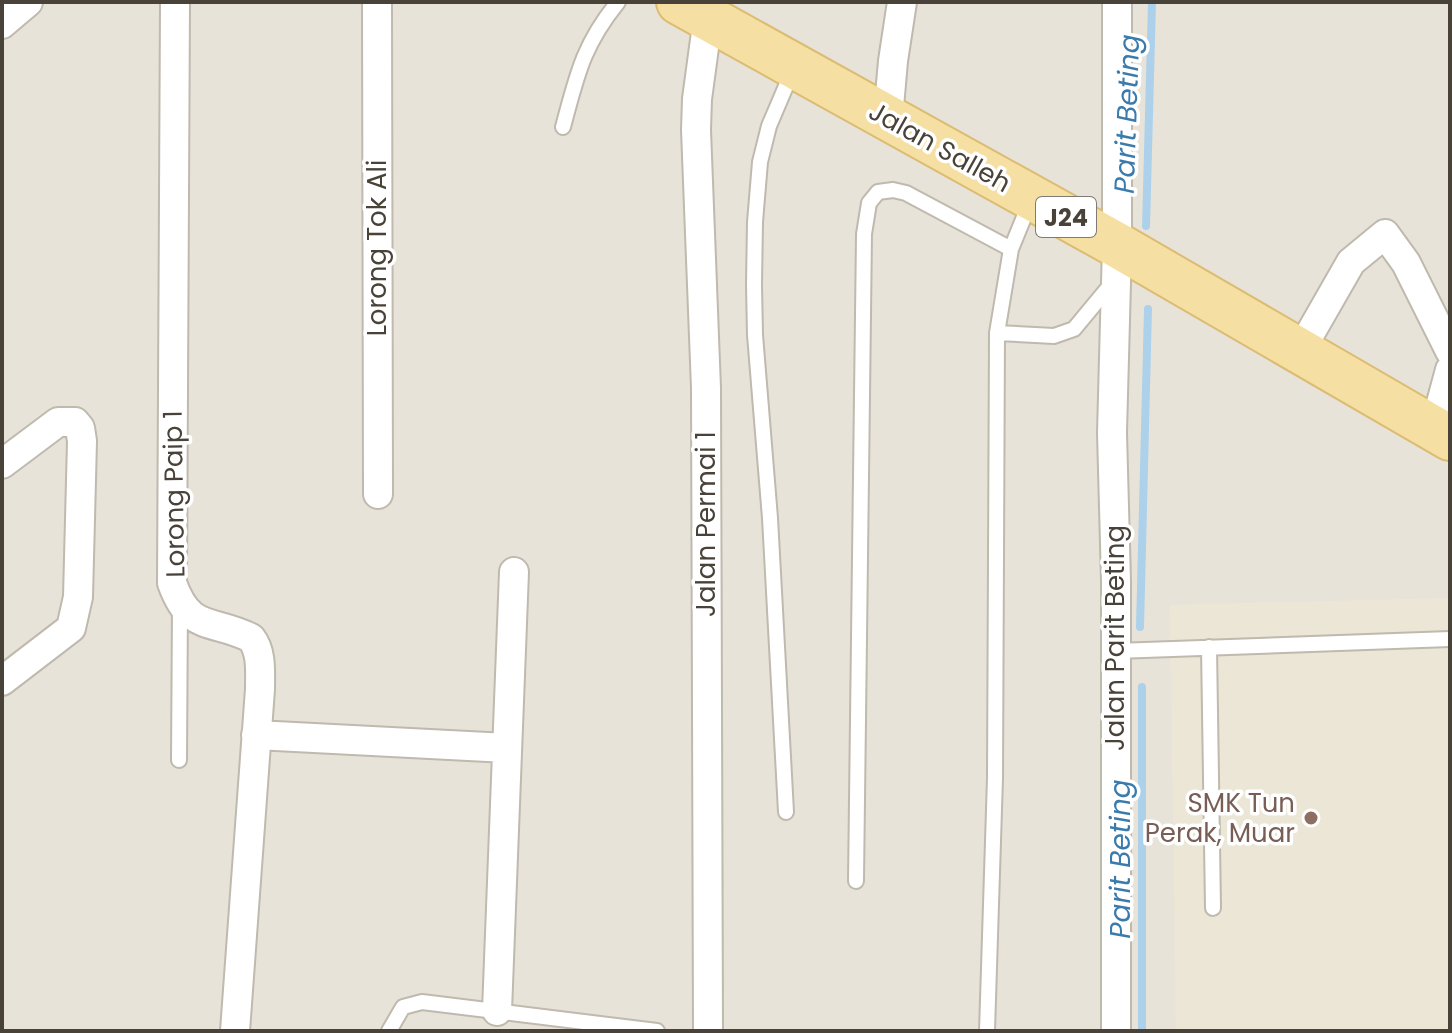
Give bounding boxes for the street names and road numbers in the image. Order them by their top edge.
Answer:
street label: Jalan Salleh [862,93,1018,201]
street label: Lorong Tok Ali [359,160,395,336]
road number: J24 [1036,197,1096,237]
street label: Lorong Paip 1 [155,410,193,578]
street label: Jalan Permai 1 [688,431,724,617]
street label: Jalan Parit Beting [1097,525,1133,751]

